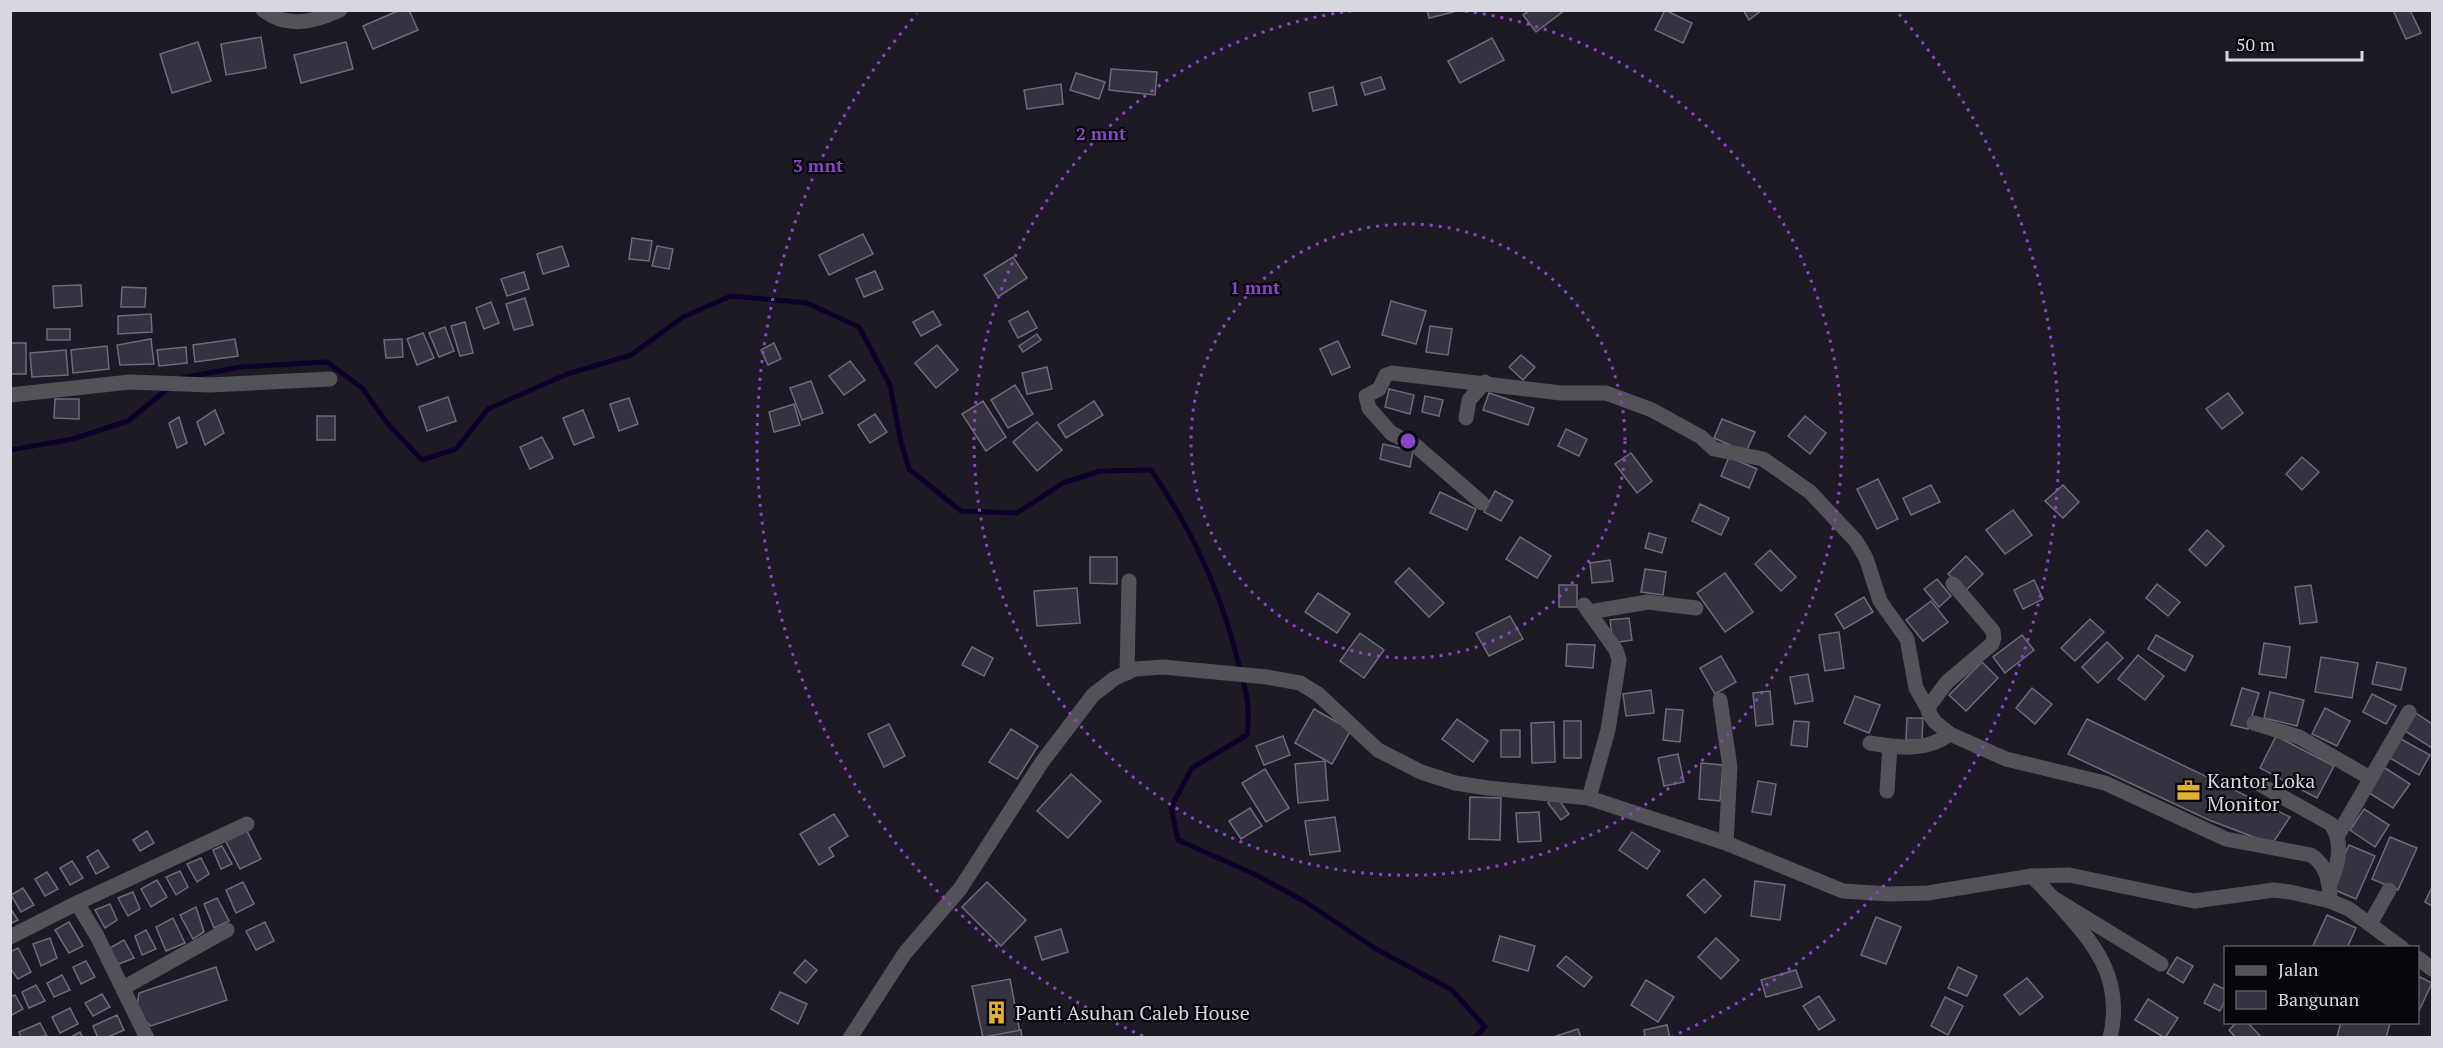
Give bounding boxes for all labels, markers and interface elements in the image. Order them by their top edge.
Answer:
scale bar [2227,24,2362,62]
text: 50 m [2236,32,2276,56]
text: 2 mnt [1076,121,1126,145]
text: 3 mnt [793,153,843,177]
text: 1 mnt [1230,275,1280,299]
centre of rings [1398,431,1418,451]
place label: Kantor Loka Monitor [2207,767,2315,817]
office icon: Kantor Loka Monitor [2176,778,2202,804]
legend [2224,946,2419,1024]
text: Jalan [2278,957,2319,981]
text: Bangunan [2278,987,2359,1011]
building icon: Panti Asuhan Caleb House [984,999,1010,1025]
place label: Panti Asuhan Caleb House [1015,999,1250,1026]

